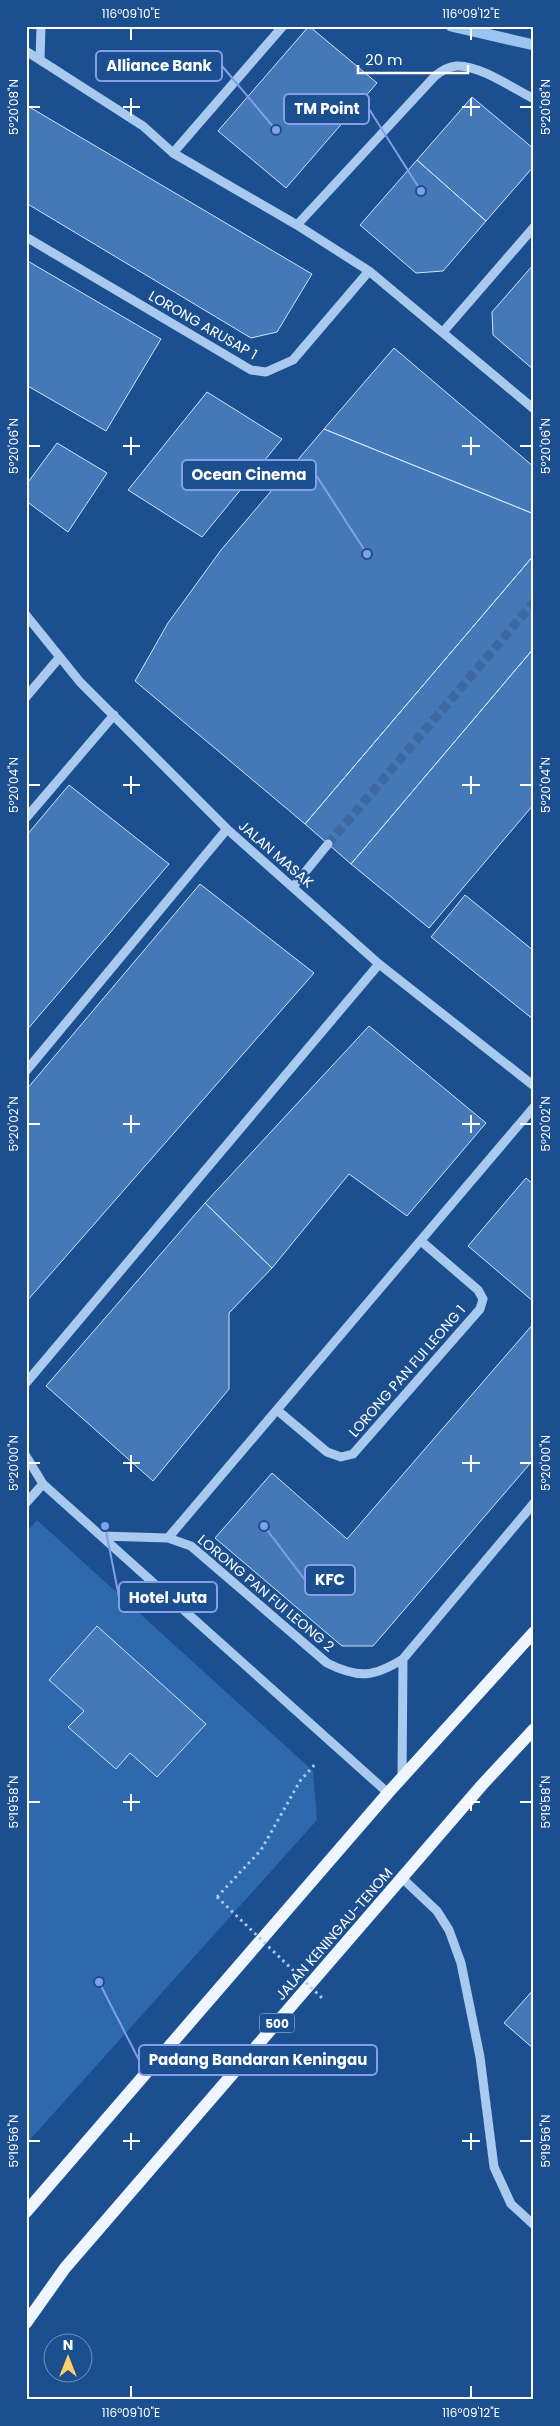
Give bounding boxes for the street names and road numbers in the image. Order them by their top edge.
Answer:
street label: LORONG ARUSAP 1 [145,286,261,364]
street label: JALAN MASAK [234,816,318,893]
street label: LORONG PAN FUI LEONG 1 [344,1301,470,1441]
street label: LORONG PAN FUI LEONG 2 [193,1530,339,1656]
street label: JALAN KENINGAU-TENOM [271,1863,397,2005]
road number: 500 [260,2014,294,2032]

